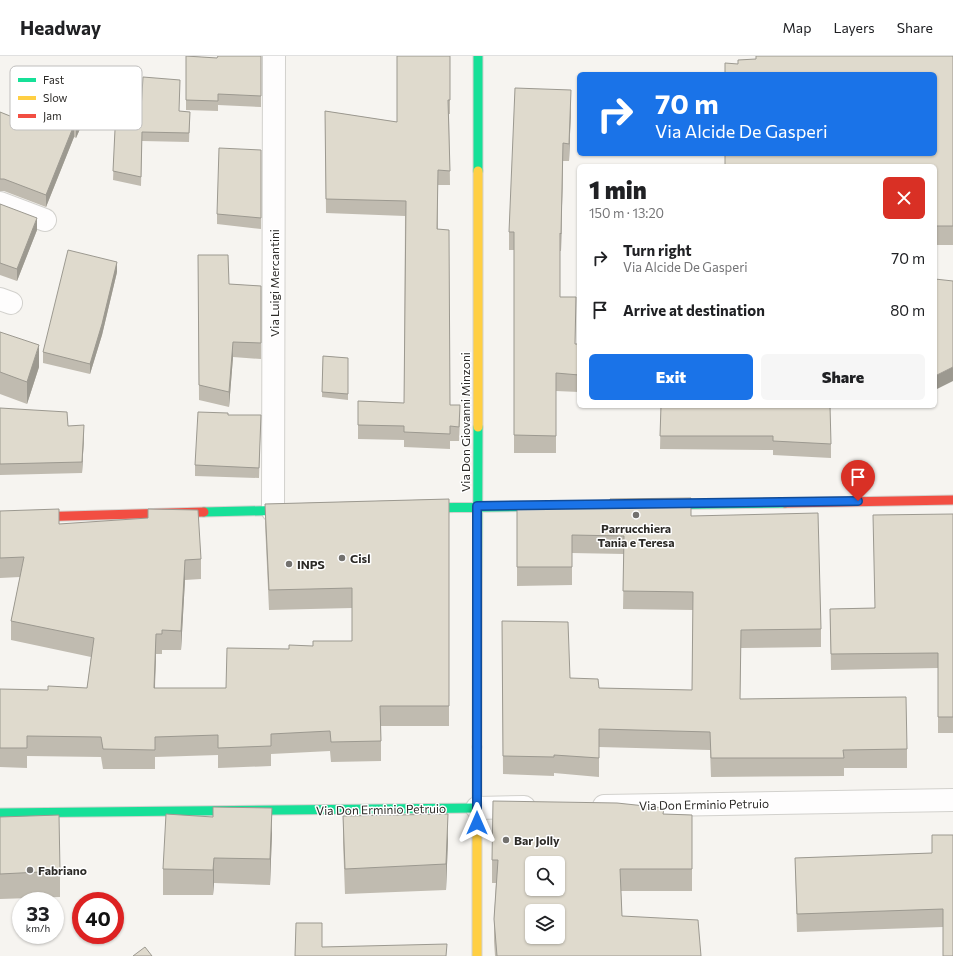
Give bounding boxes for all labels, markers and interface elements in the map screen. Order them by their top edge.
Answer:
text: Headway [20,16,101,39]
text: Map [783,19,811,36]
text: Layers [833,19,875,36]
text: Share [897,19,933,36]
legend [10,66,142,130]
text: Fast [43,73,65,86]
text: 70 m [655,86,719,120]
icon: right [589,88,641,140]
text: Slow [43,91,68,104]
text: Jam [43,109,62,123]
text: Via Alcide De Gasperi [655,120,828,142]
text: 1 min [589,175,647,204]
button: close [883,177,925,219]
text: 150 m · 13:20 [589,205,664,221]
street label: Via Luigi Mercantini [267,229,281,337]
text: Turn right [623,241,692,259]
icon: right [589,247,611,269]
text: 70 m [891,249,925,267]
text: Via Alcide De Gasperi [623,259,748,275]
icon: arrive [589,299,611,321]
text: Arrive at destination [623,301,765,319]
text: 80 m [890,301,925,319]
street label: Via Don Giovanni Minzoni [458,352,472,492]
button: Exit [589,354,753,400]
button: Share [761,354,925,400]
pin [841,460,875,501]
icon: arrive [847,466,869,488]
marker: Parrucchiera Tania e Teresa [631,510,641,520]
place label: Parrucchiera Tania e Teresa [598,521,674,549]
place label: Cisl [350,551,370,565]
marker: Cisl [337,553,347,563]
place label: INPS [297,557,325,571]
marker: INPS [284,559,294,569]
street label: Via Don Erminio Petruio [639,796,769,812]
street label: Via Don Erminio Petruio [316,801,446,817]
position arrow [456,802,498,844]
place label: Bar Jolly [514,833,560,848]
marker: Bar Jolly [501,835,511,845]
map controls [525,856,565,944]
button: search [525,856,565,896]
place label: Fabriano [38,863,87,877]
marker: Fabriano [25,865,35,875]
speed limit sign: 40 [72,892,124,944]
text: 33 [26,901,50,925]
button: layers [525,904,565,944]
text: km/h [26,922,50,934]

